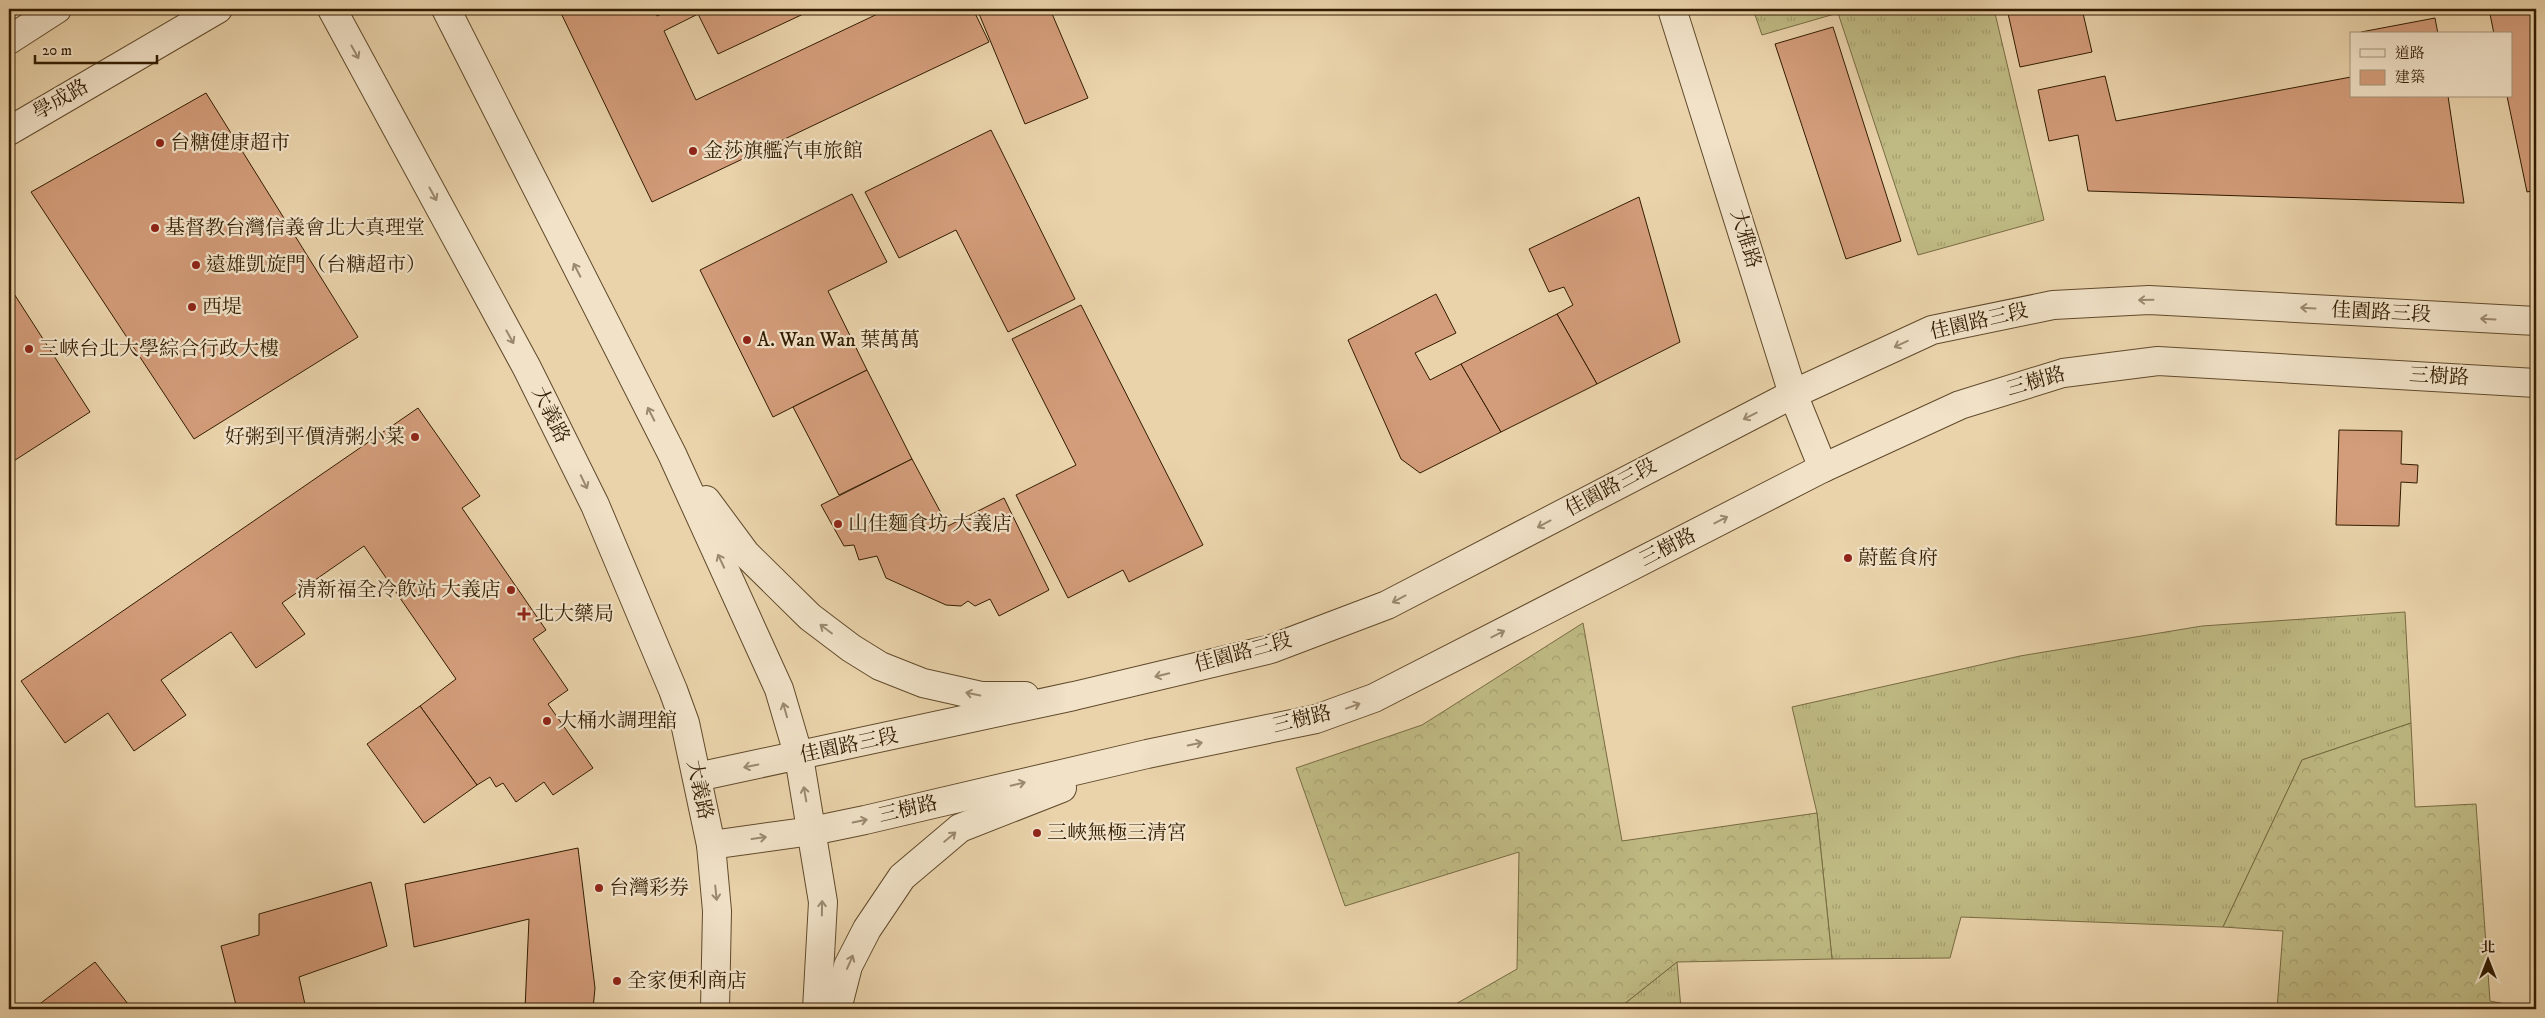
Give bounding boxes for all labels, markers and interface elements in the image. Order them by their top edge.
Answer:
scale bar [35,32,158,64]
legend [2350,32,2512,98]
text: 20 m [42,41,72,60]
one-way arrow [350,44,360,59]
text: 道路 [2395,44,2425,63]
text: 建築 [2395,68,2425,87]
street label: 學成路 [29,74,93,126]
place label: 台糖健康超市 [170,131,290,156]
marker: 台糖健康超市 [154,137,166,149]
place label: 金莎旗艦汽車旅館 [703,139,863,164]
marker: 金莎旗艦汽車旅館 [687,145,699,157]
one-way arrow [428,187,438,201]
street label: 大雅路 [1724,207,1766,271]
place label: 基督教台灣信義會北大真理堂 [165,216,425,241]
marker: 基督教台灣信義會北大真理堂 [149,222,161,234]
place label: 遠雄凱旋門（台糖超市） [206,253,426,278]
marker: 遠雄凱旋門（台糖超市） [190,259,202,271]
one-way arrow [572,262,582,277]
place label: 西堤 [202,295,242,320]
one-way arrow [2138,295,2154,305]
street label: 佳園路三段 [2330,298,2432,328]
street label: 佳園路三段 [1927,299,2031,345]
marker: 西堤 [186,301,198,313]
one-way arrow [2300,304,2316,313]
one-way arrow [2480,314,2496,323]
place label: A. Wan Wan 葉萬萬 [757,328,920,353]
one-way arrow [506,329,515,344]
marker: A. Wan Wan 葉萬萬 [741,334,753,346]
place label: 三峽台北大學綜合行政大樓 [39,337,279,362]
one-way arrow [1894,340,1909,350]
marker: 三峽台北大學綜合行政大樓 [23,343,35,355]
street label: 三樹路 [2004,362,2068,402]
street label: 三樹路 [2408,363,2470,391]
street label: 大義路 [526,383,574,447]
one-way arrow [646,407,655,422]
one-way arrow [1743,412,1758,421]
place label: 好粥到平價清粥小菜 [225,425,405,450]
marker: 好粥到平價清粥小菜 [409,431,421,443]
street label: 佳園路三段 [1561,453,1661,523]
one-way arrow [580,474,589,489]
place label: 山佳麵食坊 大義店 [848,512,1012,537]
one-way arrow [1713,515,1728,525]
marker: 山佳麵食坊 大義店 [832,518,844,530]
one-way arrow [1536,519,1551,529]
street label: 三樹路 [1636,523,1700,573]
place label: 蔚藍食府 [1858,546,1938,571]
marker: 蔚藍食府 [1842,552,1854,564]
one-way arrow [716,554,725,569]
place label: 清新福全冷飲站 大義店 [297,578,501,603]
marker: 清新福全冷飲站 大義店 [505,584,517,596]
one-way arrow [1392,594,1407,604]
place label: 北大藥局 [534,602,614,627]
marker: 北大藥局 [518,608,530,620]
one-way arrow [820,624,833,635]
street label: 佳園路三段 [1191,628,1295,678]
one-way arrow [1491,629,1506,639]
one-way arrow [1154,671,1170,680]
one-way arrow [966,689,982,698]
street label: 三樹路 [1270,701,1334,739]
one-way arrow [1344,701,1360,710]
one-way arrow [779,702,789,718]
place label: 大桶水調理舘 [557,709,677,734]
marker: 大桶水調理舘 [541,715,553,727]
street label: 佳園路三段 [797,723,901,769]
one-way arrow [1187,739,1203,748]
street label: 大義路 [681,758,717,822]
one-way arrow [743,762,759,772]
one-way arrow [1010,779,1026,788]
one-way arrow [800,786,810,802]
street label: 三樹路 [876,791,940,829]
one-way arrow [852,816,868,825]
place label: 三峽無極三清宮 [1047,821,1187,846]
marker: 三峽無極三清宮 [1031,827,1043,839]
one-way arrow [943,831,956,842]
one-way arrow [751,833,767,843]
place label: 台灣彩券 [609,876,689,901]
marker: 台灣彩券 [593,882,605,894]
one-way arrow [711,885,721,901]
one-way arrow [817,900,827,916]
north arrow [2462,936,2512,986]
text: 北 [2481,939,2495,957]
one-way arrow [846,955,856,970]
place label: 全家便利商店 [627,969,747,994]
marker: 全家便利商店 [611,975,623,987]

